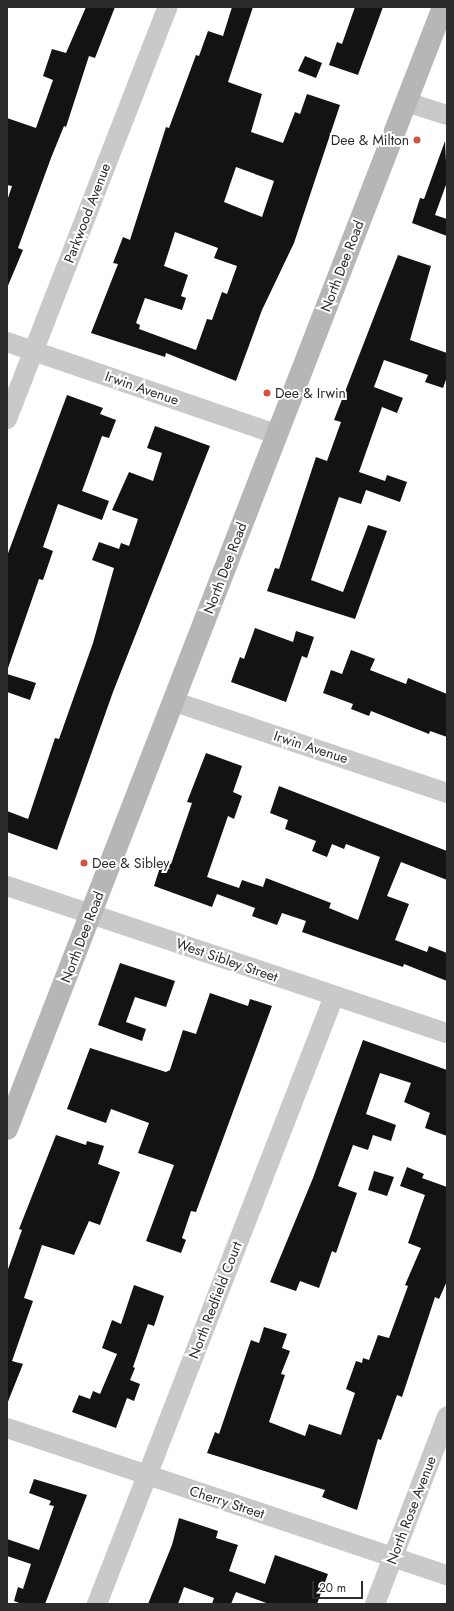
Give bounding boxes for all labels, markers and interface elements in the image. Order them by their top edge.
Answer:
place label: Dee & Milton [331,132,409,148]
marker: Dee & Milton [412,135,422,145]
street label: Parkwood Avenue [60,161,114,265]
street label: North Dee Road [317,218,367,314]
street label: Irwin Avenue [103,368,181,408]
place label: Dee & Irwin [275,385,346,401]
marker: Dee & Irwin [262,388,272,398]
street label: North Dee Road [200,520,250,616]
street label: Irwin Avenue [272,727,350,767]
place label: Dee & Sibley [92,855,169,871]
marker: Dee & Sibley [79,858,89,868]
street label: North Dee Road [57,889,107,985]
street label: West Sibley Street [174,935,280,985]
street label: North Redfield Court [185,1239,245,1361]
street label: North Rose Avenue [383,1454,439,1566]
street label: Cherry Street [187,1482,267,1522]
scale bar [314,1573,365,1599]
text: 20 m [319,1579,346,1597]

